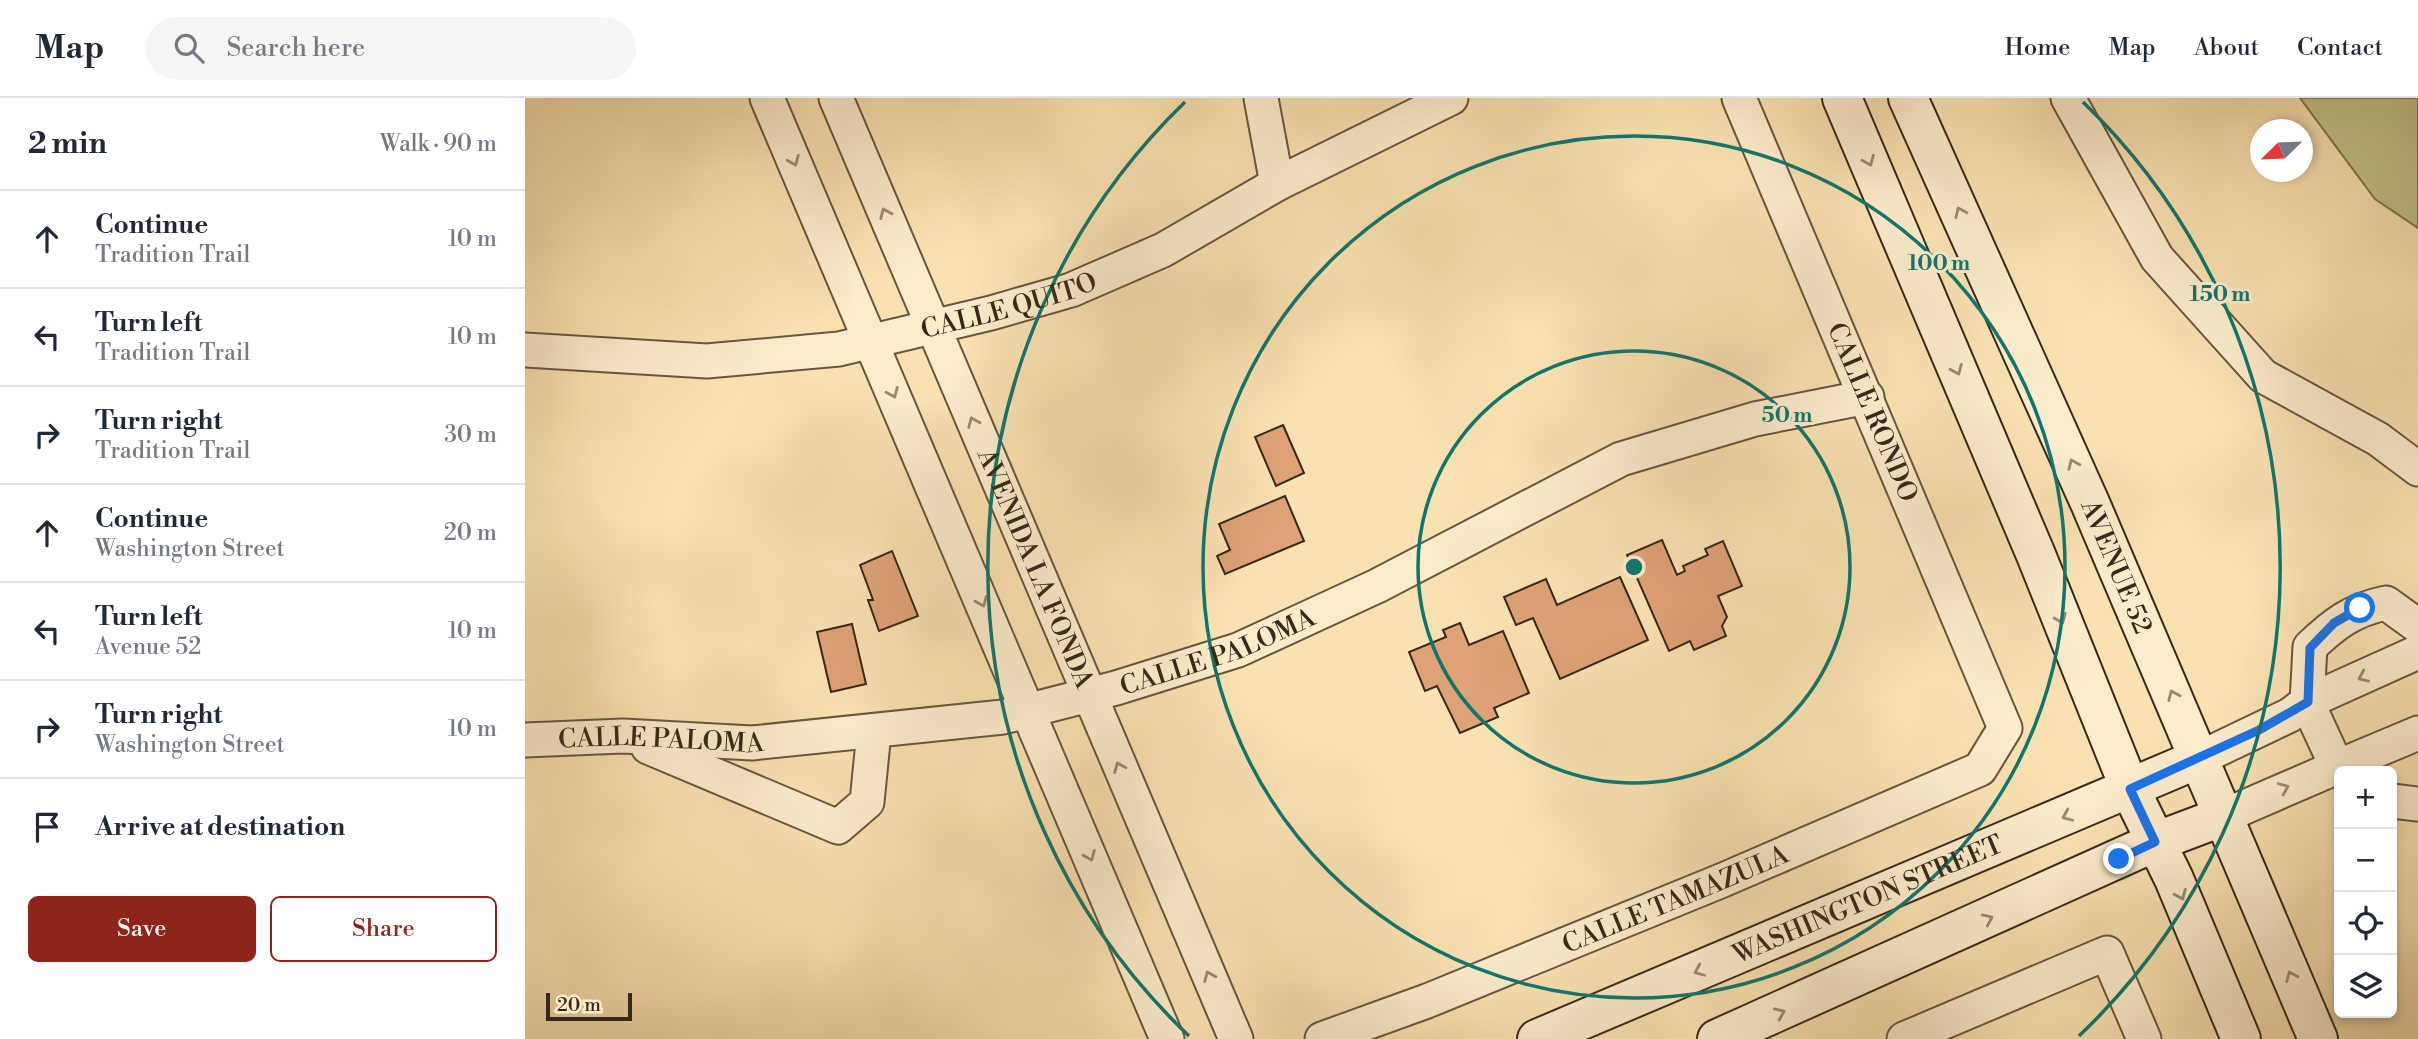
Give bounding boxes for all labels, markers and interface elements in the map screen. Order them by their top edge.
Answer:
search box [146,17,636,80]
text: Map [35,28,104,69]
icon: search [170,29,208,67]
text: Search here [226,32,365,64]
text: Home [2005,33,2070,63]
text: Map [2108,33,2156,63]
text: About [2194,33,2259,63]
text: Contact [2297,33,2383,63]
north arrow [2250,119,2313,182]
text: 2 min [28,125,107,163]
text: Walk · 90 m [380,130,497,158]
one-way arrow [786,154,800,166]
one-way arrow [1860,154,1874,166]
one-way arrow [879,207,893,219]
one-way arrow [1954,207,1968,219]
text: Continue [95,209,208,241]
icon: ahead [28,220,66,258]
text: 10 m [448,225,497,253]
text: Tradition Trail [95,241,250,269]
text: 100 m [1908,251,1970,277]
street label: CALLE QUITO [918,266,1102,346]
text: 150 m [2190,282,2250,308]
text: Turn left [95,307,203,339]
icon: left [28,318,66,356]
street label: CALLE RONDO [1820,318,1924,507]
text: 10 m [448,323,497,351]
text: Tradition Trail [95,339,250,367]
one-way arrow [1949,363,1963,376]
one-way arrow [885,385,899,398]
text: 50 m [1762,403,1812,429]
text: Turn right [95,405,223,437]
icon: right [28,416,66,454]
one-way arrow [968,417,982,429]
text: 30 m [444,421,497,449]
text: Tradition Trail [95,437,250,465]
street label: AVENIDA LA FONDA [970,443,1100,694]
one-way arrow [2067,459,2081,471]
street label: AVENUE 52 [2073,494,2159,639]
text: Continue [95,503,208,535]
icon: ahead [28,514,66,552]
text: 20 m [444,519,497,547]
text: Washington Street [95,535,285,563]
centre of rings [1622,555,1646,579]
route start [2344,592,2375,623]
one-way arrow [974,594,988,607]
text: Turn left [95,601,203,633]
street label: CALLE PALOMA [1116,601,1321,703]
icon: left [28,612,66,650]
one-way arrow [2053,612,2067,624]
text: 10 m [448,617,497,645]
text: Avenue 52 [95,633,201,661]
one-way arrow [2358,669,2370,683]
one-way arrow [2167,690,2181,703]
text: Turn right [95,699,223,731]
icon: right [28,710,66,748]
text: 10 m [448,715,497,743]
street label: CALLE PALOMA [558,721,766,761]
text: Washington Street [95,731,285,759]
one-way arrow [1113,762,1127,775]
map controls [2334,766,2397,1018]
button: + [2334,766,2397,829]
one-way arrow [2276,782,2289,796]
one-way arrow [2062,807,2074,821]
icon: arrive [28,808,66,846]
text: Arrive at destination [95,811,345,843]
street label: WASHINGTON STREET [1727,829,2008,972]
button: − [2334,829,2397,892]
street label: CALLE TAMAZULA [1558,838,1795,961]
route end [2103,843,2134,874]
one-way arrow [1082,849,1096,862]
one-way arrow [2172,888,2186,900]
button: locate [2334,892,2397,955]
button: Save [28,896,256,962]
button: Share [270,896,497,962]
one-way arrow [1980,913,1993,927]
button: layers [2334,955,2397,1018]
one-way arrow [1694,962,1706,976]
one-way arrow [1203,971,1217,983]
one-way arrow [2286,971,2300,983]
scale bar [546,990,632,1022]
text: 20 m [557,993,601,1017]
one-way arrow [1773,1007,1786,1021]

